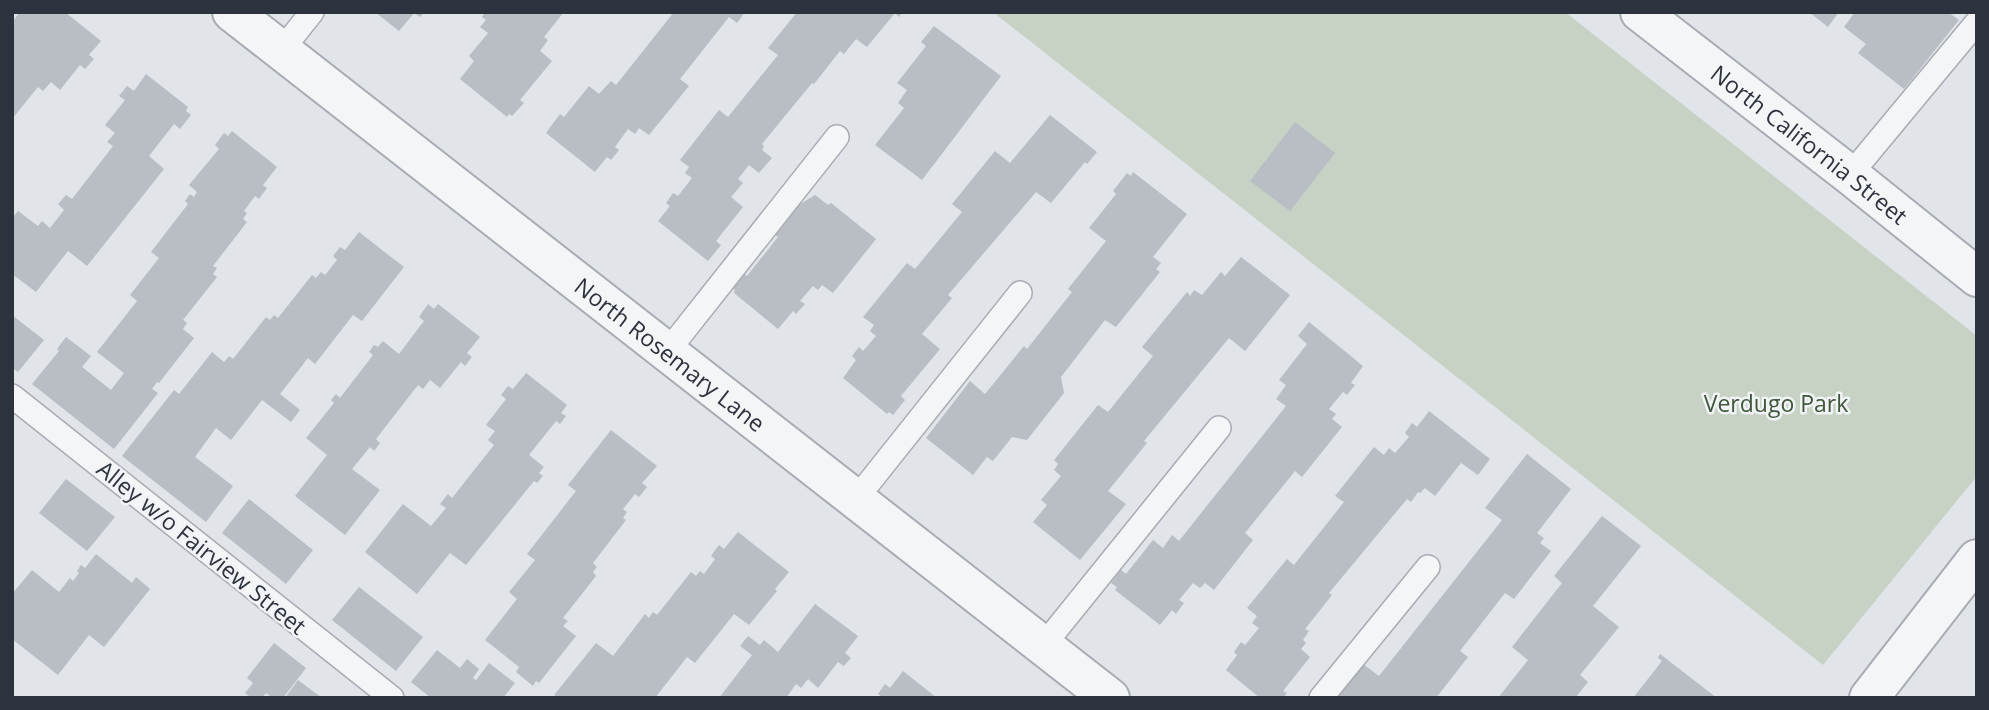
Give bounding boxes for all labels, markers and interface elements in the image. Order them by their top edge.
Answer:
street label: North California Street [1705,57,1915,231]
street label: North Rosemary Lane [568,270,772,439]
park label: Verdugo Park [1704,387,1848,419]
street label: Alley w/o Fairview Street [91,453,313,641]

